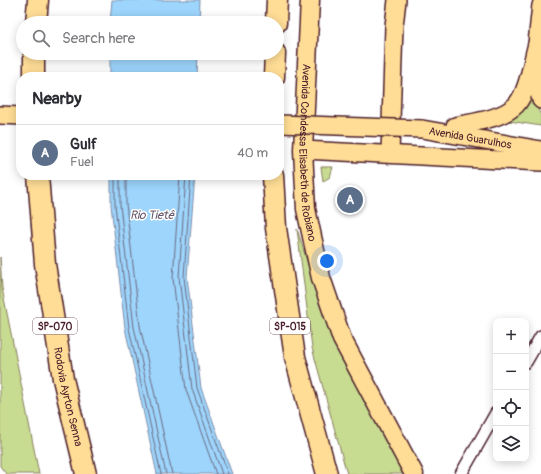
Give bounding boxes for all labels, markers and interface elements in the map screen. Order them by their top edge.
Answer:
search box [16,16,284,60]
icon: search [30,27,52,49]
text: Search here [62,29,135,48]
street label: Avenida Condessa Elisabeth de Robiano [296,63,319,243]
text: Nearby [32,88,81,109]
street label: Avenida Guarulhos [428,124,513,152]
text: Gulf [70,135,97,154]
text: A [41,145,49,161]
text: 40 m [237,145,268,161]
text: Fuel [70,154,94,170]
pin: A [337,185,363,215]
water label: Rio Tietê [130,208,175,223]
your location [317,251,337,271]
road number: SP-070 [33,318,77,334]
road number: SP-015 [270,318,310,334]
map controls [493,318,529,462]
button: + [493,318,529,354]
street label: Rodovia Ayrton Senna [51,346,85,448]
button: − [493,354,529,390]
button: locate [493,390,529,426]
button: layers [493,426,529,462]

